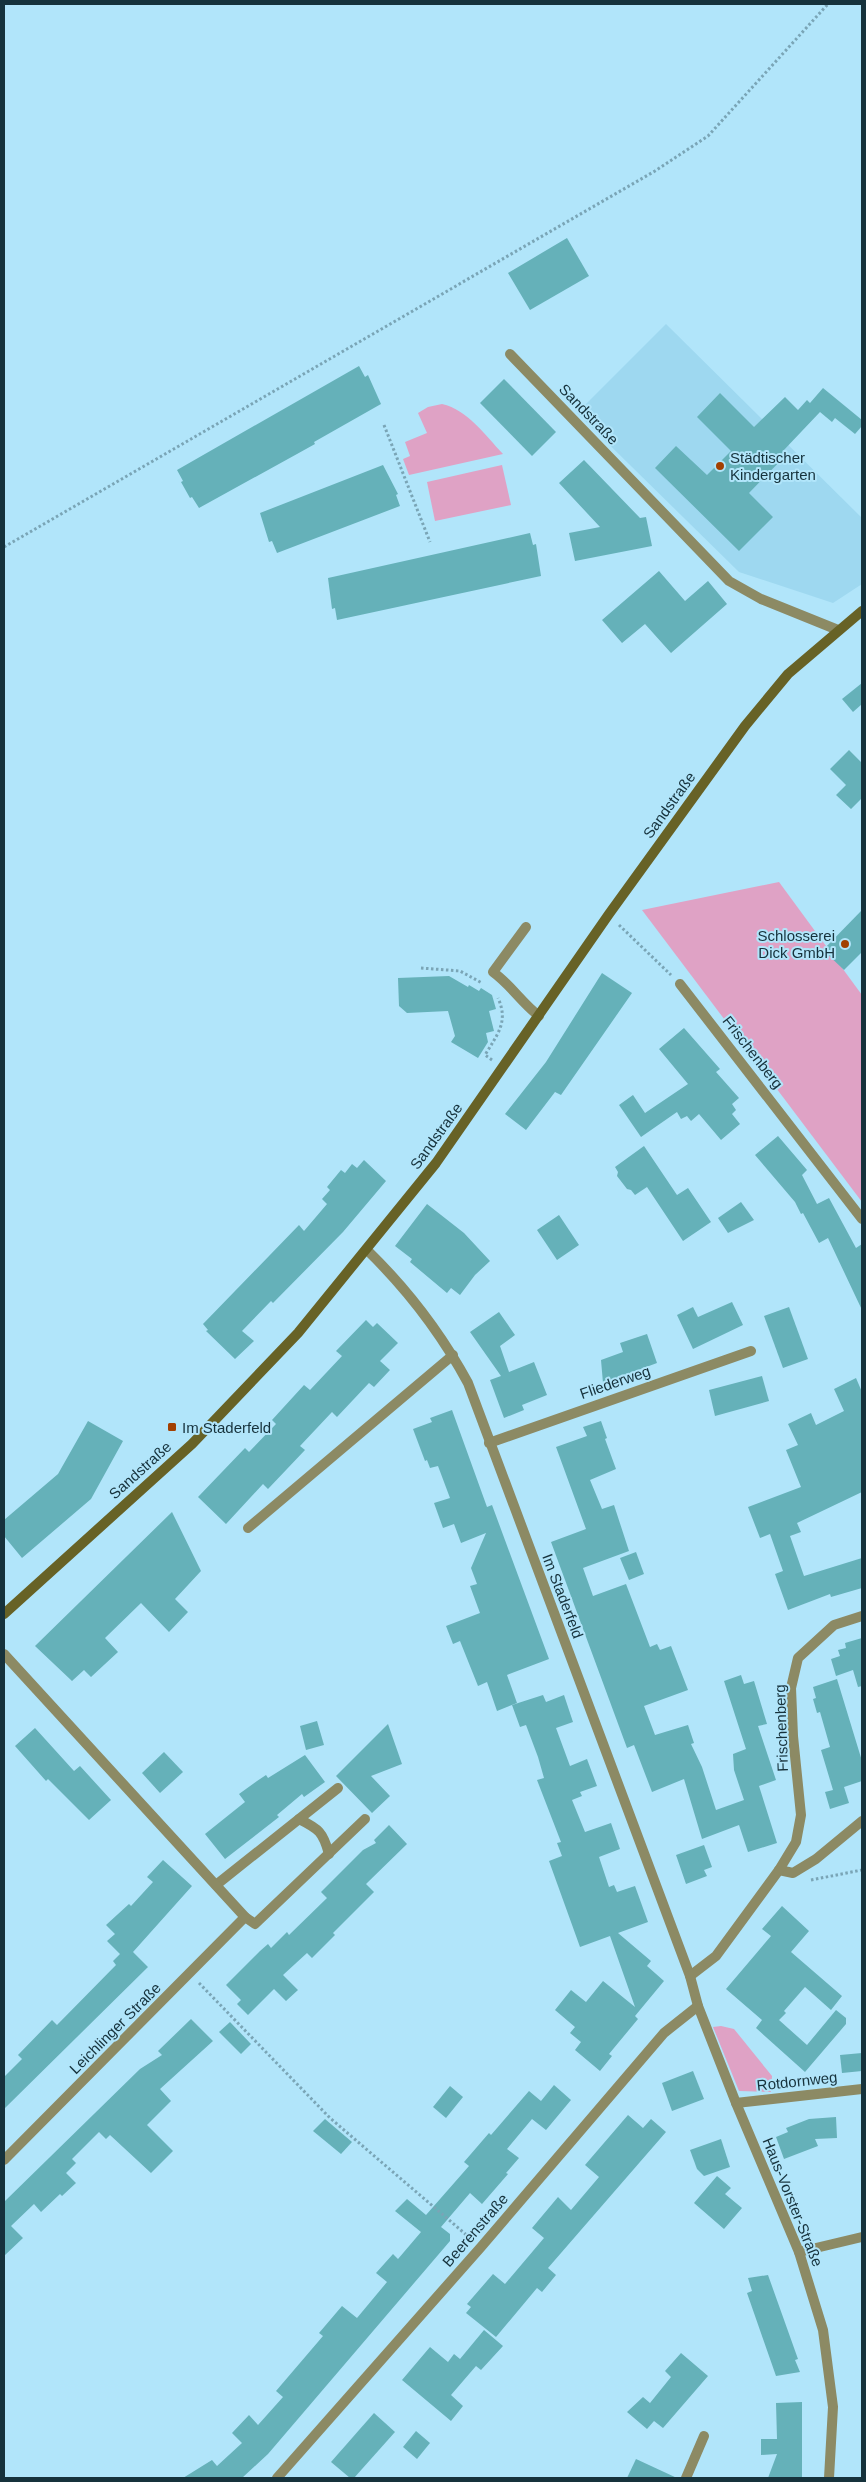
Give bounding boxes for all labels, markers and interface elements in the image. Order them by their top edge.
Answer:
street label: Sandstraße [556,380,622,448]
place label: Städtischer Kindergarten [730,449,816,483]
marker: Städtischer Kindergarten [714,460,726,472]
street label: Sandstraße [639,769,699,841]
place label: Schlosserei Dick GmbH [757,927,835,961]
marker: Schlosserei Dick GmbH [839,938,851,950]
street label: Frischenberg [719,1012,787,1092]
street label: Sandstraße [406,1100,466,1172]
street label: Fliederweg [578,1362,652,1402]
place label: Im Staderfeld [182,1419,271,1436]
marker: Im Staderfeld [166,1421,178,1433]
street label: Sandstraße [105,1438,175,1502]
street label: Im Staderfeld [539,1551,587,1641]
street label: Frischenberg [771,1684,791,1772]
street label: Leichlinger Straße [66,1979,164,2077]
street label: Rotdornweg [756,2068,838,2094]
street label: Haus-Vorster-Straße [759,2135,827,2269]
street label: Beerenstraße [439,2190,511,2270]

